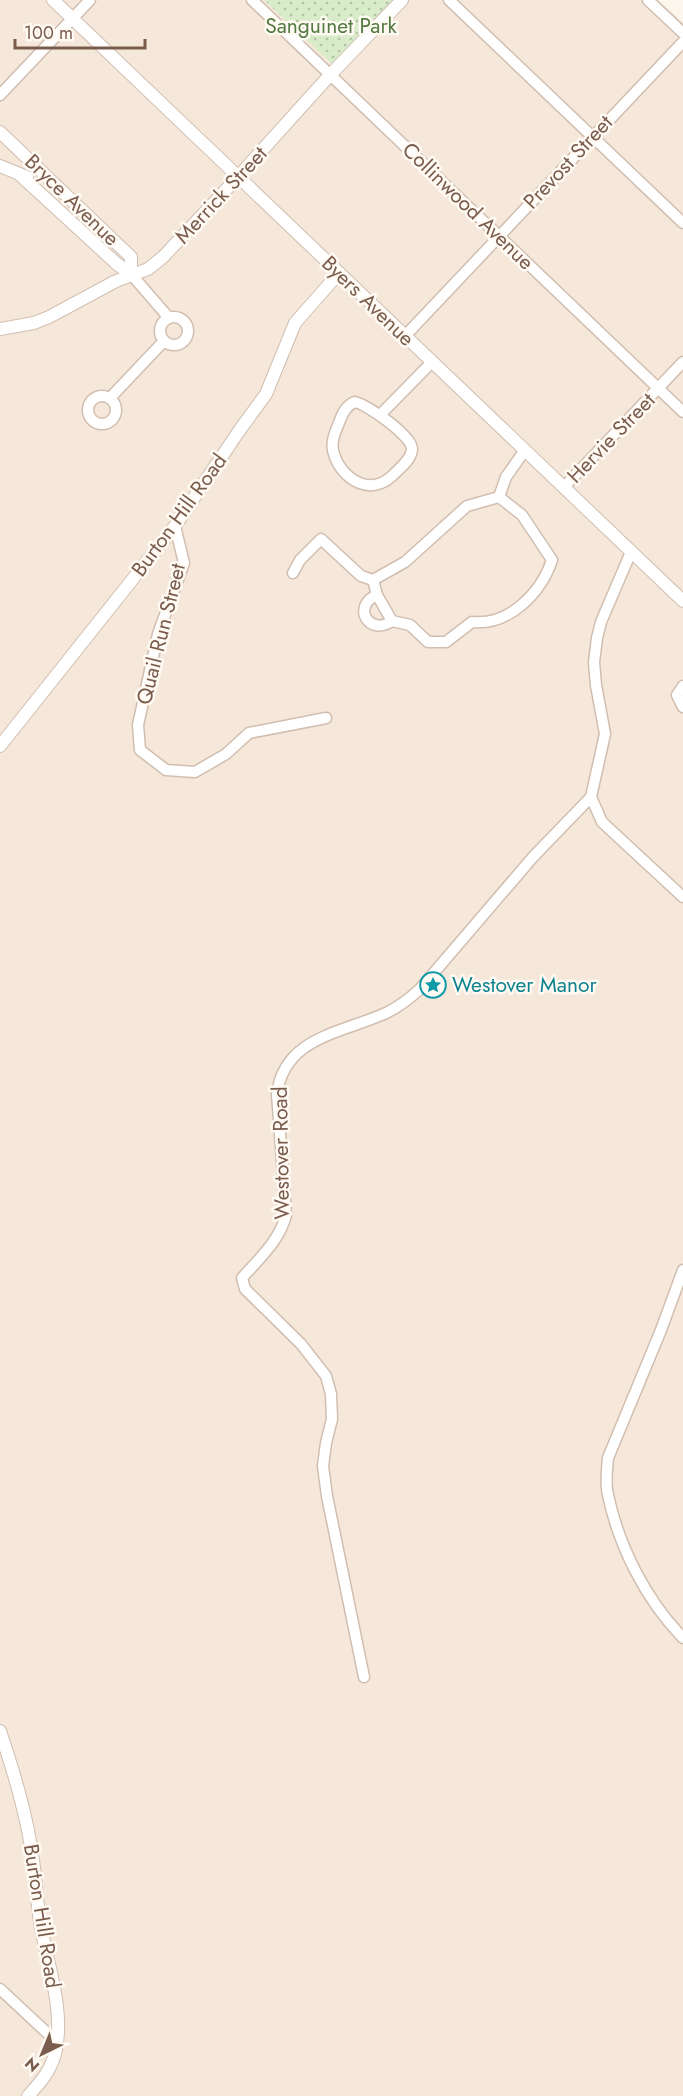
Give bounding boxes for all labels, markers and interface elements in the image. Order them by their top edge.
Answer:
park label: Sanguinet Park [265,11,398,41]
scale bar [15,12,146,50]
text: 100 m [24,20,73,46]
street label: Prevost Street [517,108,619,216]
street label: Collinwood Avenue [396,135,541,277]
street label: Merrick Street [168,140,274,250]
street label: Bryce Avenue [18,147,126,253]
street label: Byers Avenue [315,249,421,353]
street label: Hervie Street [560,386,662,490]
street label: Burton Hill Road [124,447,234,583]
street label: Quail Run Street [129,560,193,708]
place icon: Westover Manor [418,970,448,1000]
place label: Westover Manor [452,970,597,1000]
street label: Westover Road [265,1086,297,1220]
street label: Burton Hill Road [16,1842,68,1990]
north arrow [12,2024,72,2084]
text: N [20,2052,45,2077]

